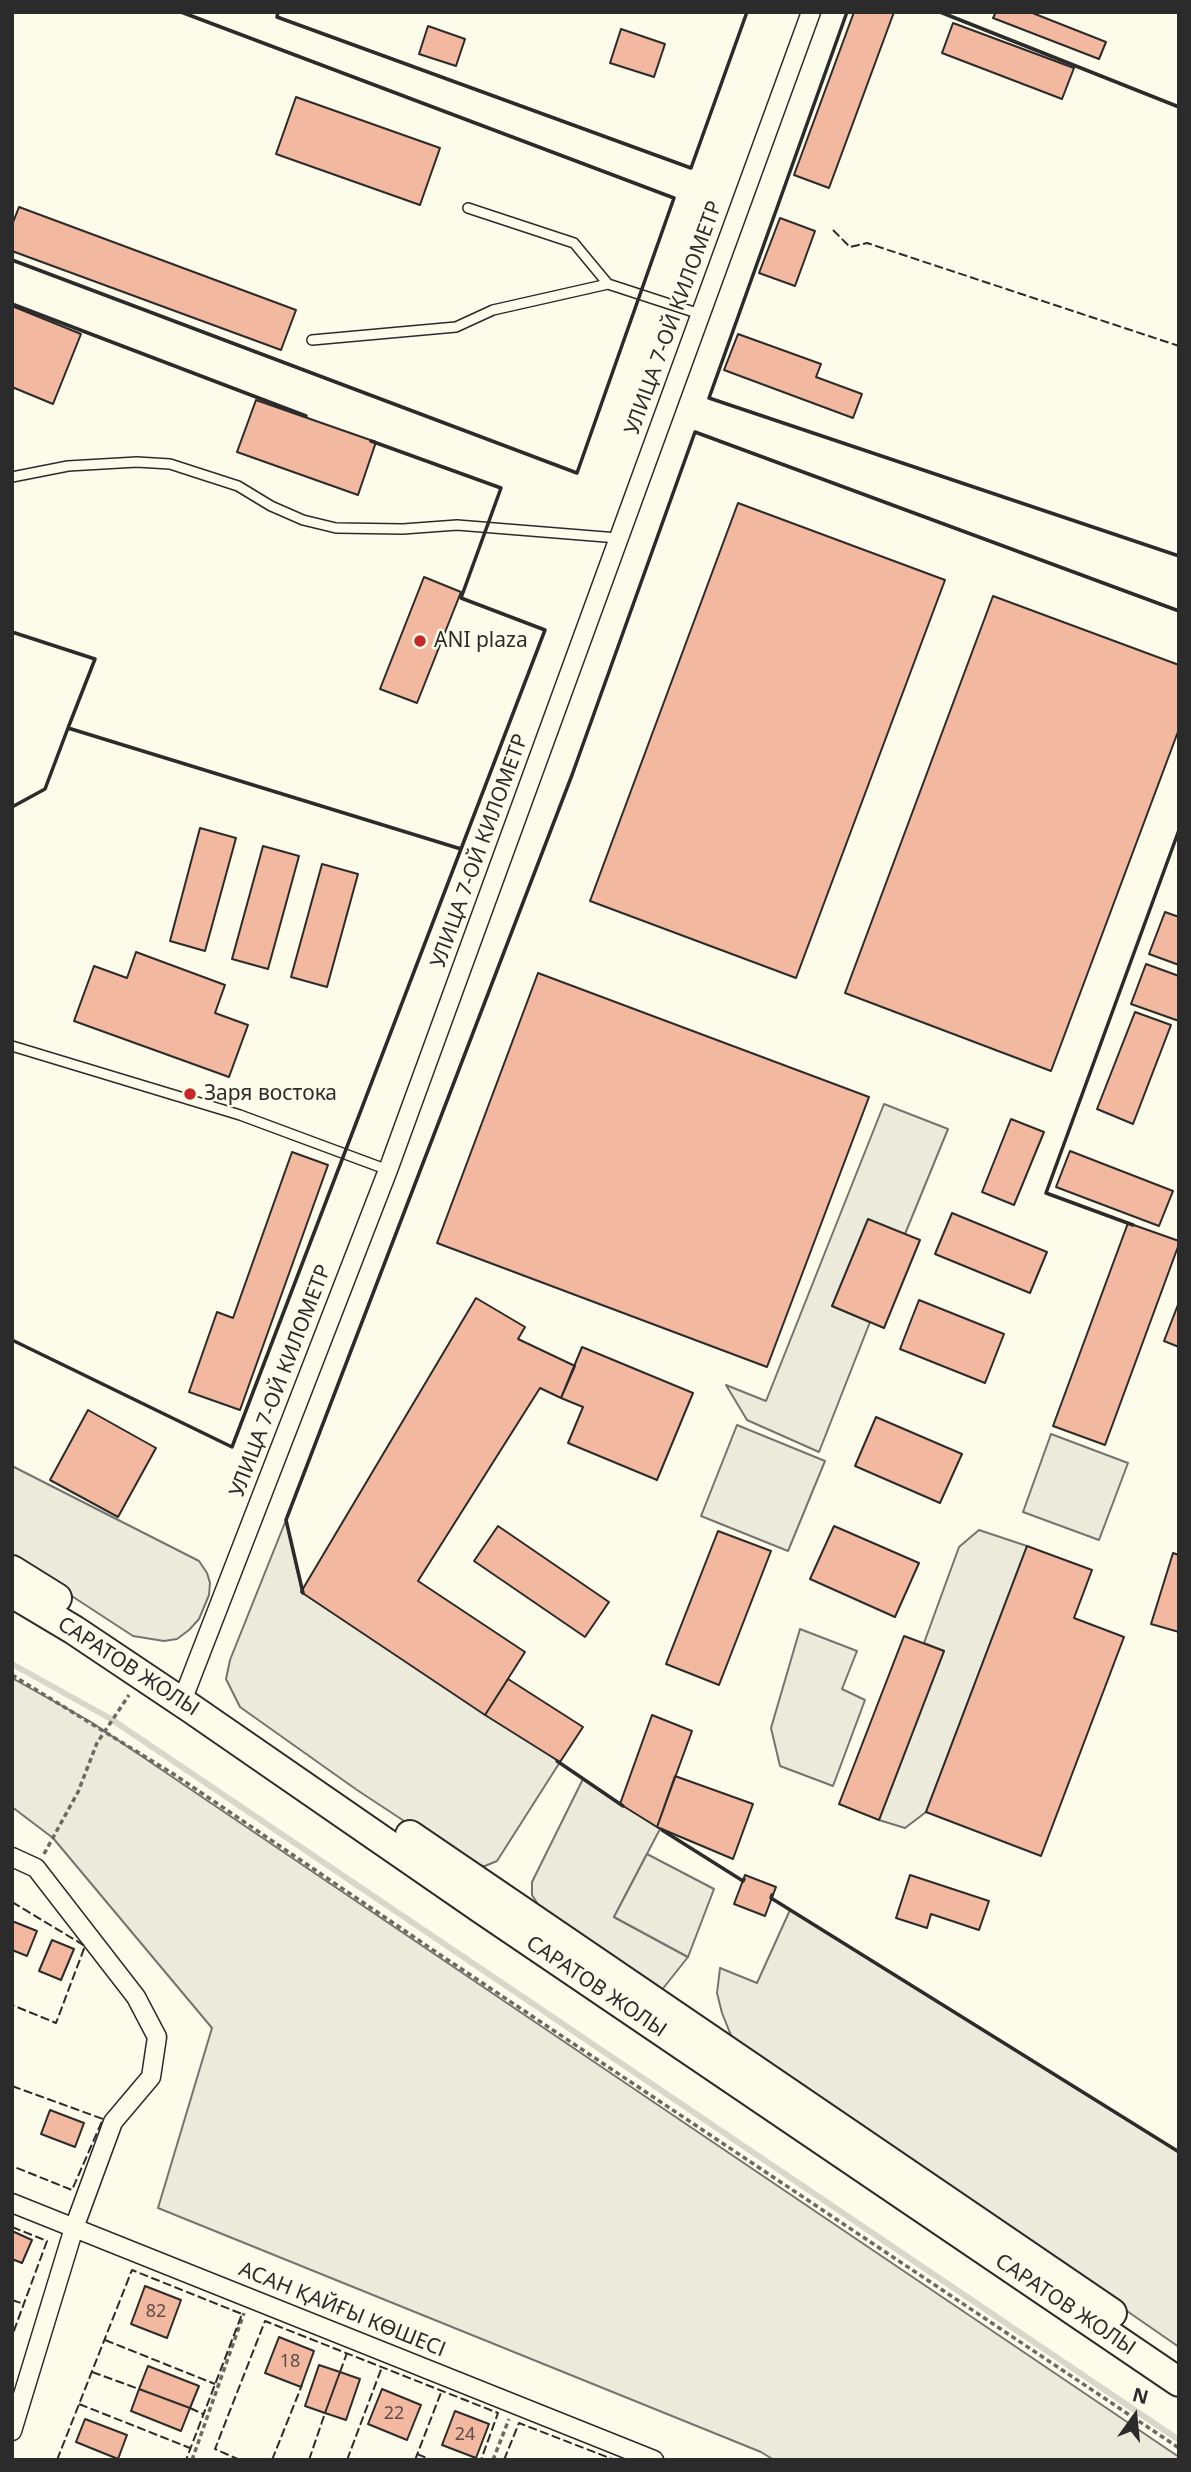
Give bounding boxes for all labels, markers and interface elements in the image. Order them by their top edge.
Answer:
street label: УЛИЦА 7-ОЙ КИЛОМЕТР [620,198,728,438]
place label: ANI plaza [434,628,528,654]
marker: ANI plaza [412,633,428,649]
street label: УЛИЦА 7-ОЙ КИЛОМЕТР [426,731,534,971]
place label: Заря востока [204,1081,337,1107]
marker: Заря востока [182,1086,198,1102]
street label: УЛИЦА 7-ОЙ КИЛОМЕТР [225,1261,337,1501]
street label: САРАТОВ ЖОЛЫ [53,1612,203,1722]
street label: САРАТОВ ЖОЛЫ [521,1931,671,2043]
street label: САРАТОВ ЖОЛЫ [990,2249,1140,2361]
street label: АСАН ҚАЙҒЫ КӨШЕСІ [235,2257,449,2363]
house number: 82 [146,2301,166,2323]
house number: 18 [280,2351,300,2373]
north arrow [1100,2381,1170,2451]
text: N [1130,2381,1151,2410]
house number: 22 [384,2403,404,2425]
house number: 24 [455,2424,475,2446]

